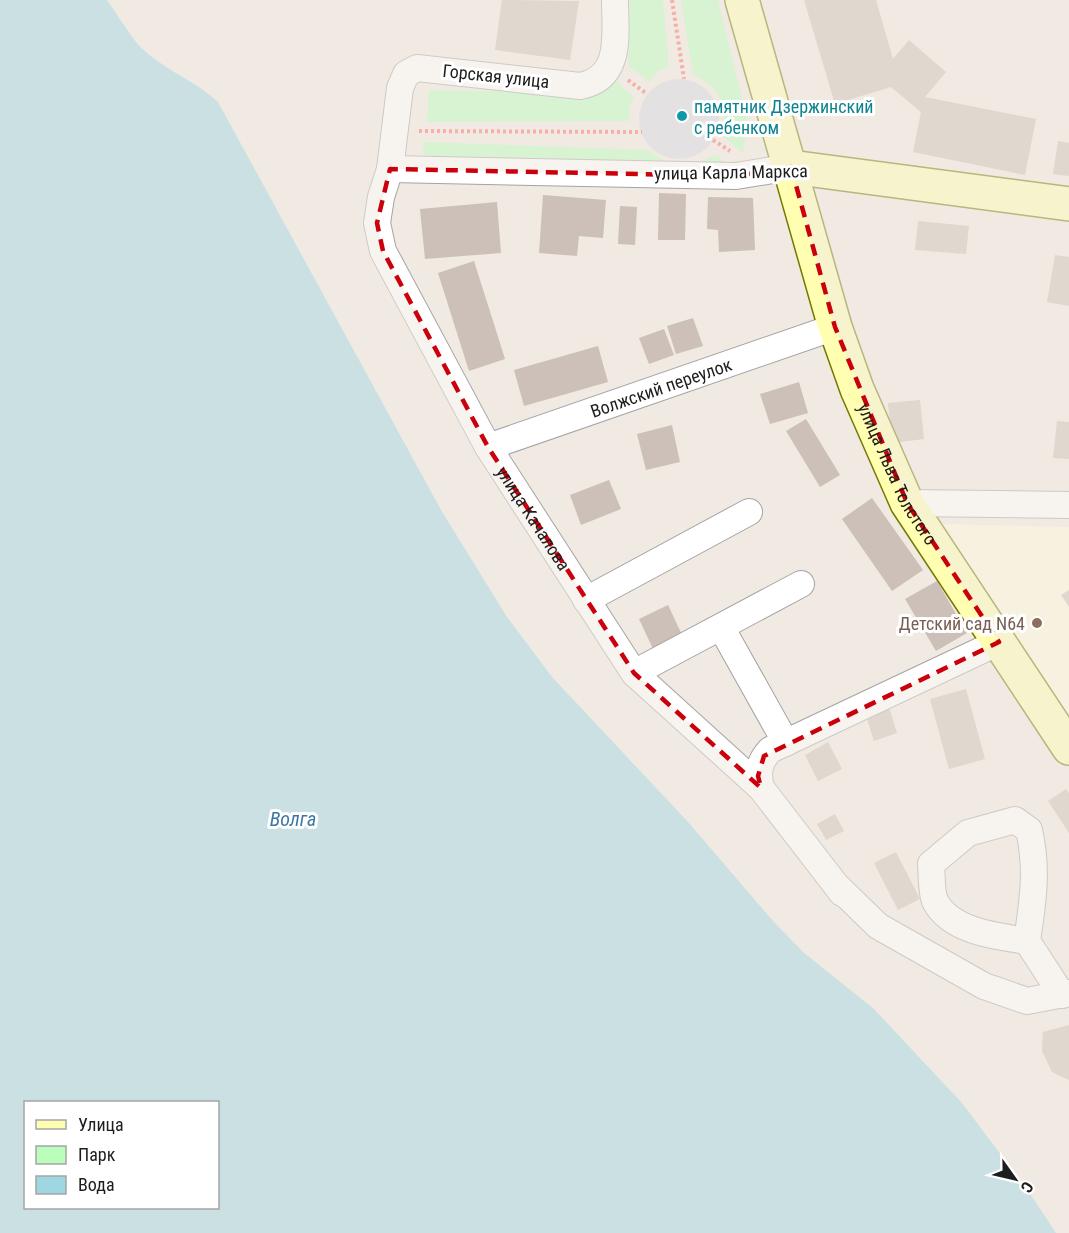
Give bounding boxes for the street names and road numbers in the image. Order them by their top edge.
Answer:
street label: Горская улица [442,60,550,92]
street label: улица Карла Маркса [654,160,808,184]
street label: Волжский переулок [588,353,735,421]
street label: улица Льва Толстого [854,400,942,549]
street label: улица Качалова [493,462,575,574]

